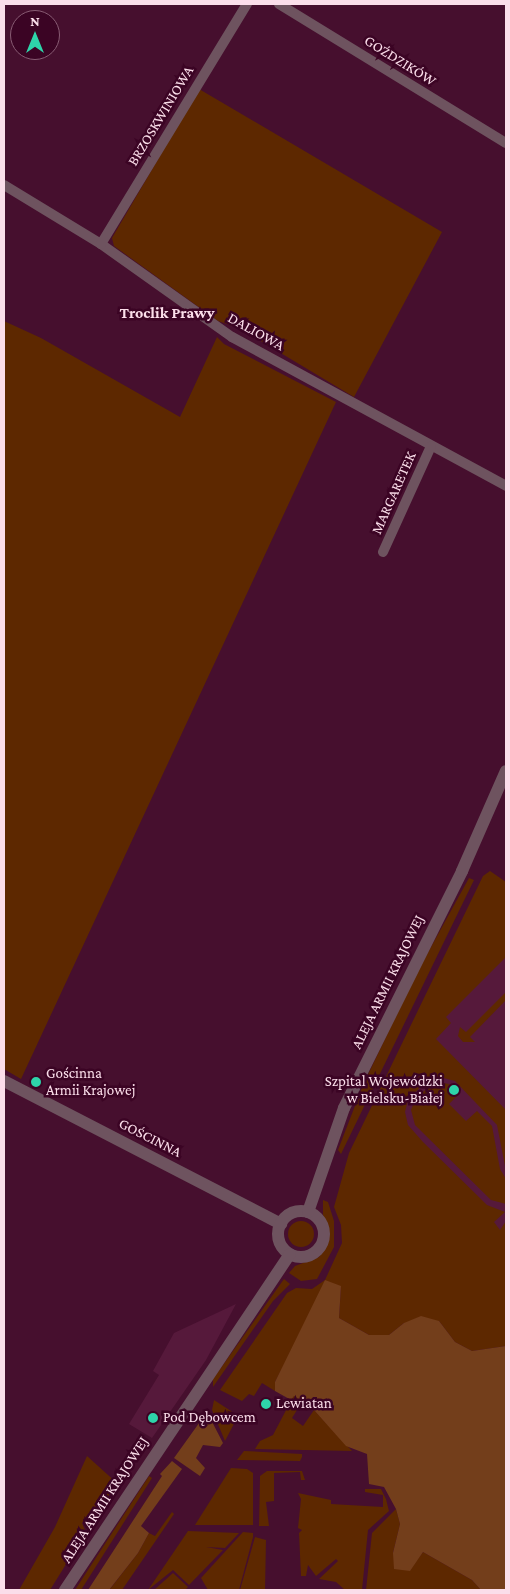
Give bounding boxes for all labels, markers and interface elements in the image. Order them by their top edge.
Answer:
north arrow [10,10,60,60]
text: N [30,13,40,29]
street label: GOŹDZIKÓW [361,32,439,90]
street label: BRZOSKWINIOWA [124,63,198,169]
district label: Troclik Prawy [119,303,215,323]
street label: DALIOWA [225,309,287,355]
street label: MARGARETEK [368,449,420,537]
street label: ALEJA ARMII KRAJOWEJ [348,912,428,1052]
place label: Gościnna Armii Krajowej [46,1064,135,1099]
place label: Szpital Wojewódzki w Bielsku-Białej [325,1072,443,1107]
marker: Gościnna Armii Krajowej [30,1076,42,1088]
marker: Szpital Wojewódzki w Bielsku-Białej [447,1083,461,1097]
street label: GOŚCINNA [116,1115,184,1161]
place label: Lewiatan [276,1395,332,1413]
marker: Lewiatan [260,1398,272,1410]
place label: Pod Dębowcem [163,1409,256,1427]
marker: Pod Dębowcem [147,1412,159,1424]
street label: ALEJA ARMII KRAJOWEJ [57,1433,153,1567]

